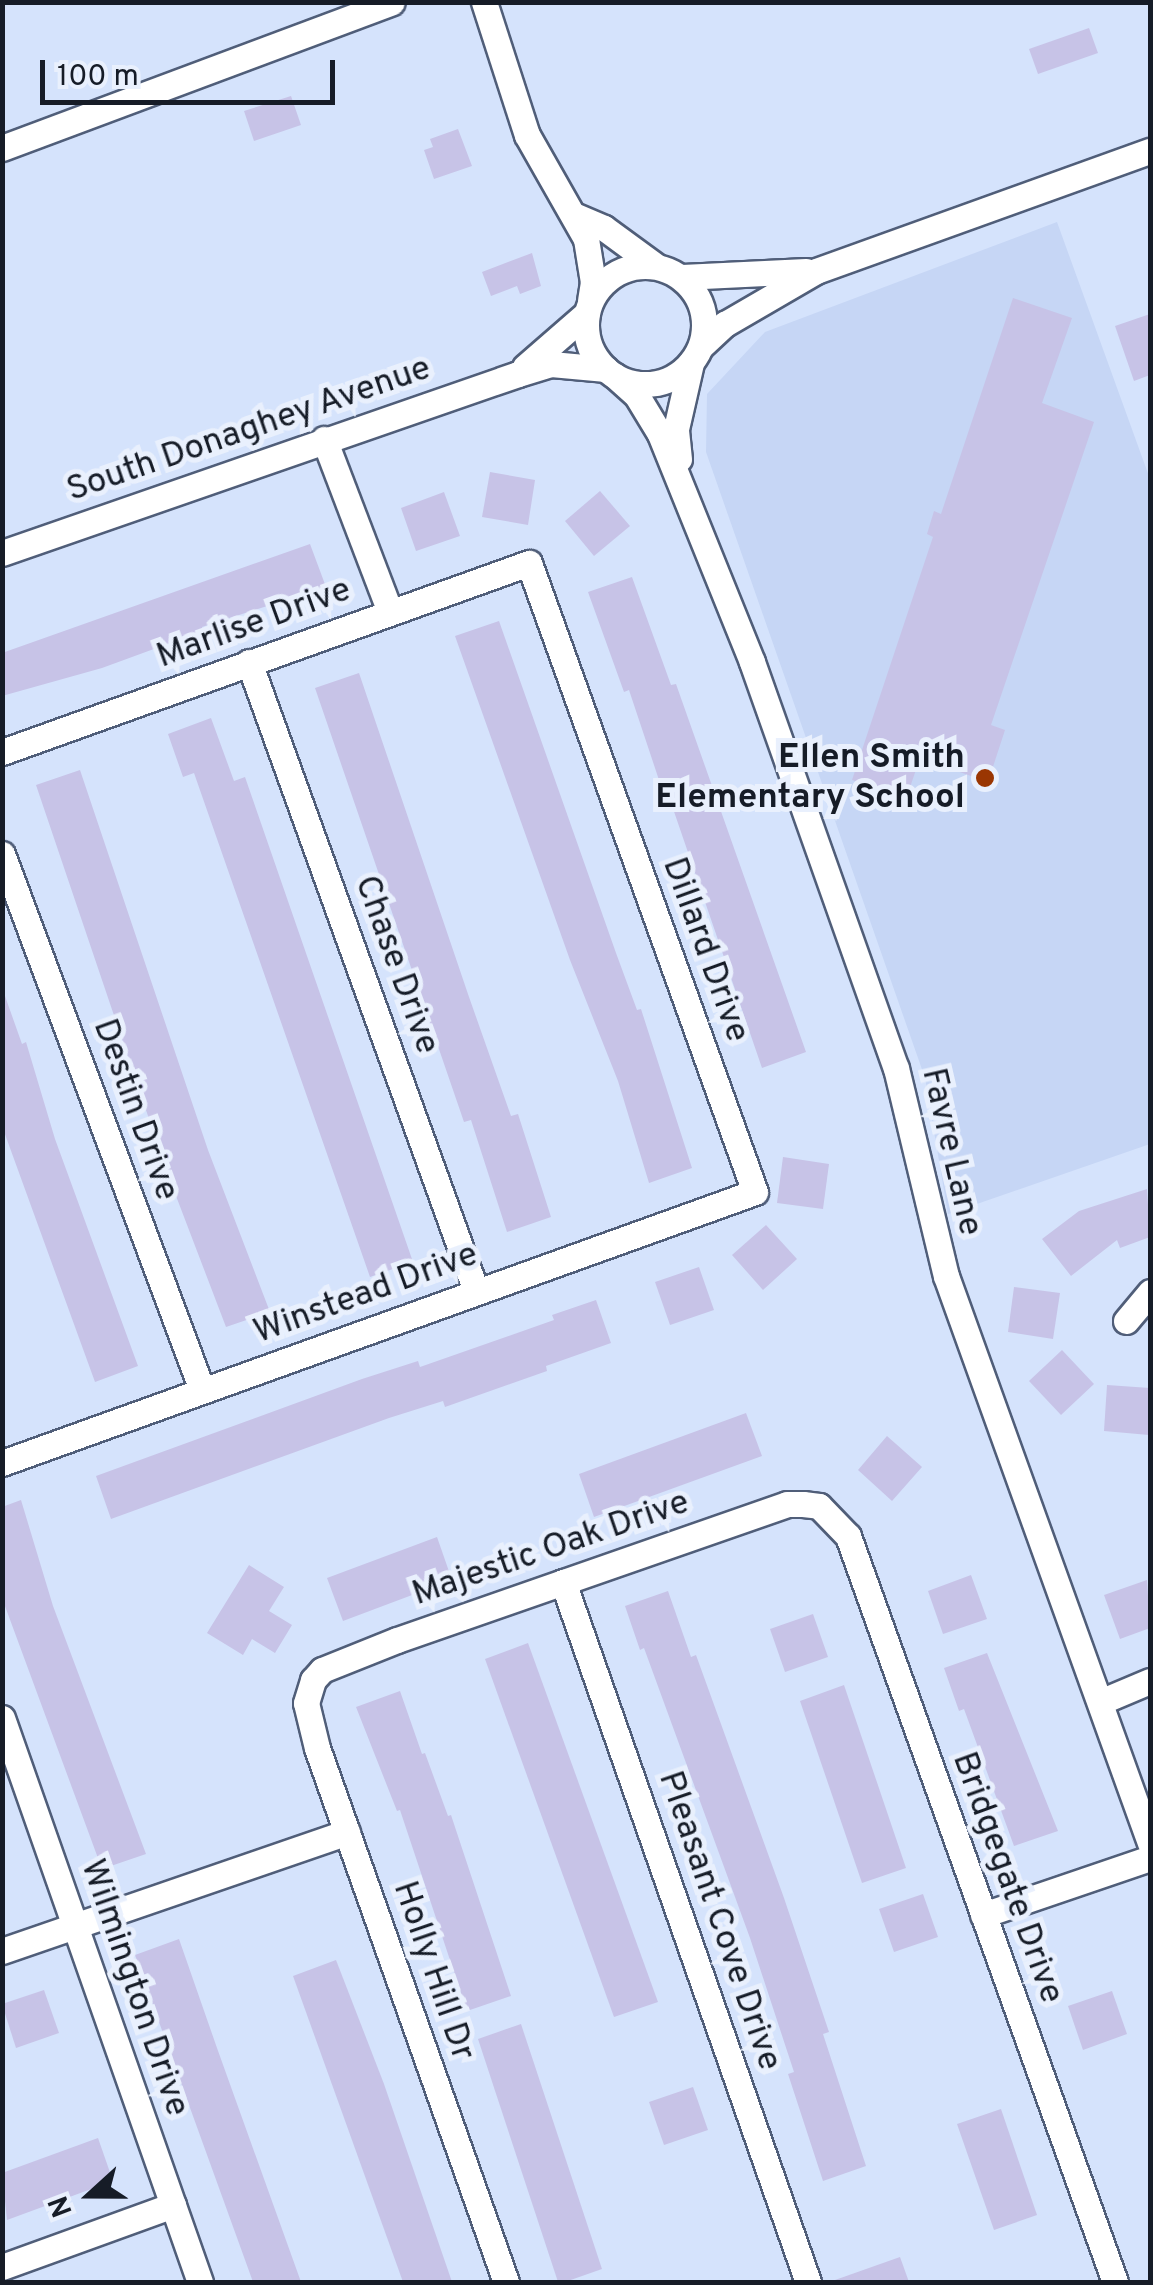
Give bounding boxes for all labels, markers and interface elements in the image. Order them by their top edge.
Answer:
scale bar [45,40,340,102]
text: 100 m [57,59,139,96]
street label: South Donaghey Avenue [61,348,437,512]
street label: Marlise Drive [151,569,357,679]
place label: Ellen Smith Elementary School [655,737,965,819]
marker: Ellen Smith Elementary School [974,767,996,789]
street label: Dillard Drive [652,852,758,1048]
street label: Chase Drive [344,870,448,1060]
street label: Destin Drive [83,1013,187,1207]
street label: Favre Lane [911,1064,991,1240]
street label: Winstead Drive [248,1234,484,1354]
street label: Majestic Oak Drive [407,1482,695,1616]
street label: Bridgegate Drive [942,1746,1072,2010]
street label: Pleasant Cove Drive [648,1766,790,2076]
street label: Wilmington Drive [70,1854,198,2122]
street label: Holly Hill Dr [383,1876,483,2066]
north arrow [40,2145,140,2245]
text: N [42,2190,82,2222]

